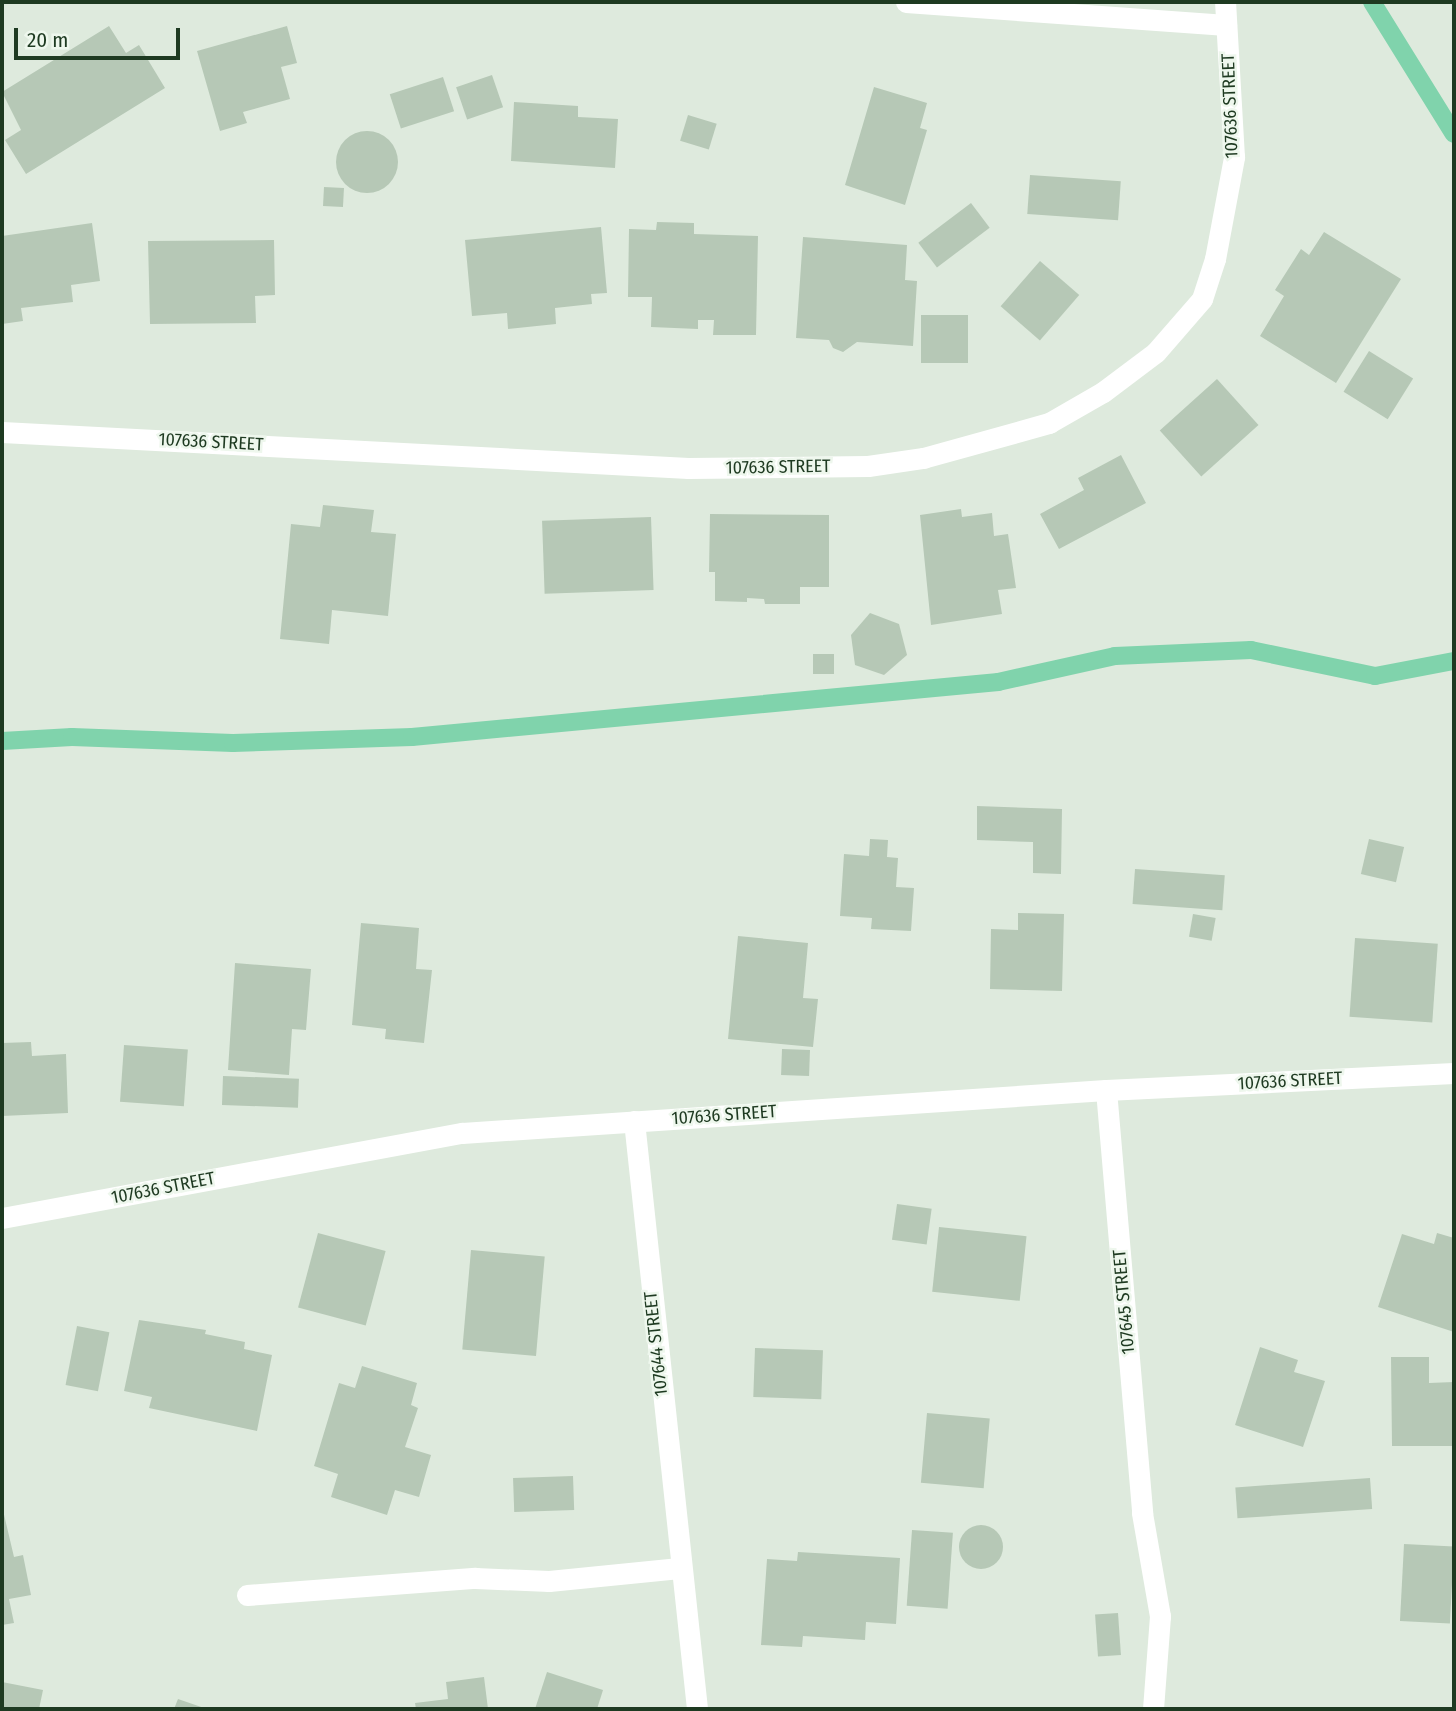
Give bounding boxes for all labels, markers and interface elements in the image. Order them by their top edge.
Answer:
scale bar [18,14,184,58]
text: 20 m [27,27,68,53]
street label: 107636 STREET [1217,53,1243,159]
street label: 107636 STREET [158,428,264,456]
street label: 107636 STREET [725,455,831,479]
street label: 107636 STREET [1237,1067,1343,1095]
street label: 107636 STREET [671,1101,777,1129]
street label: 107636 STREET [109,1167,217,1209]
street label: 107645 STREET [1109,1249,1139,1355]
street label: 107644 STREET [640,1290,672,1398]

